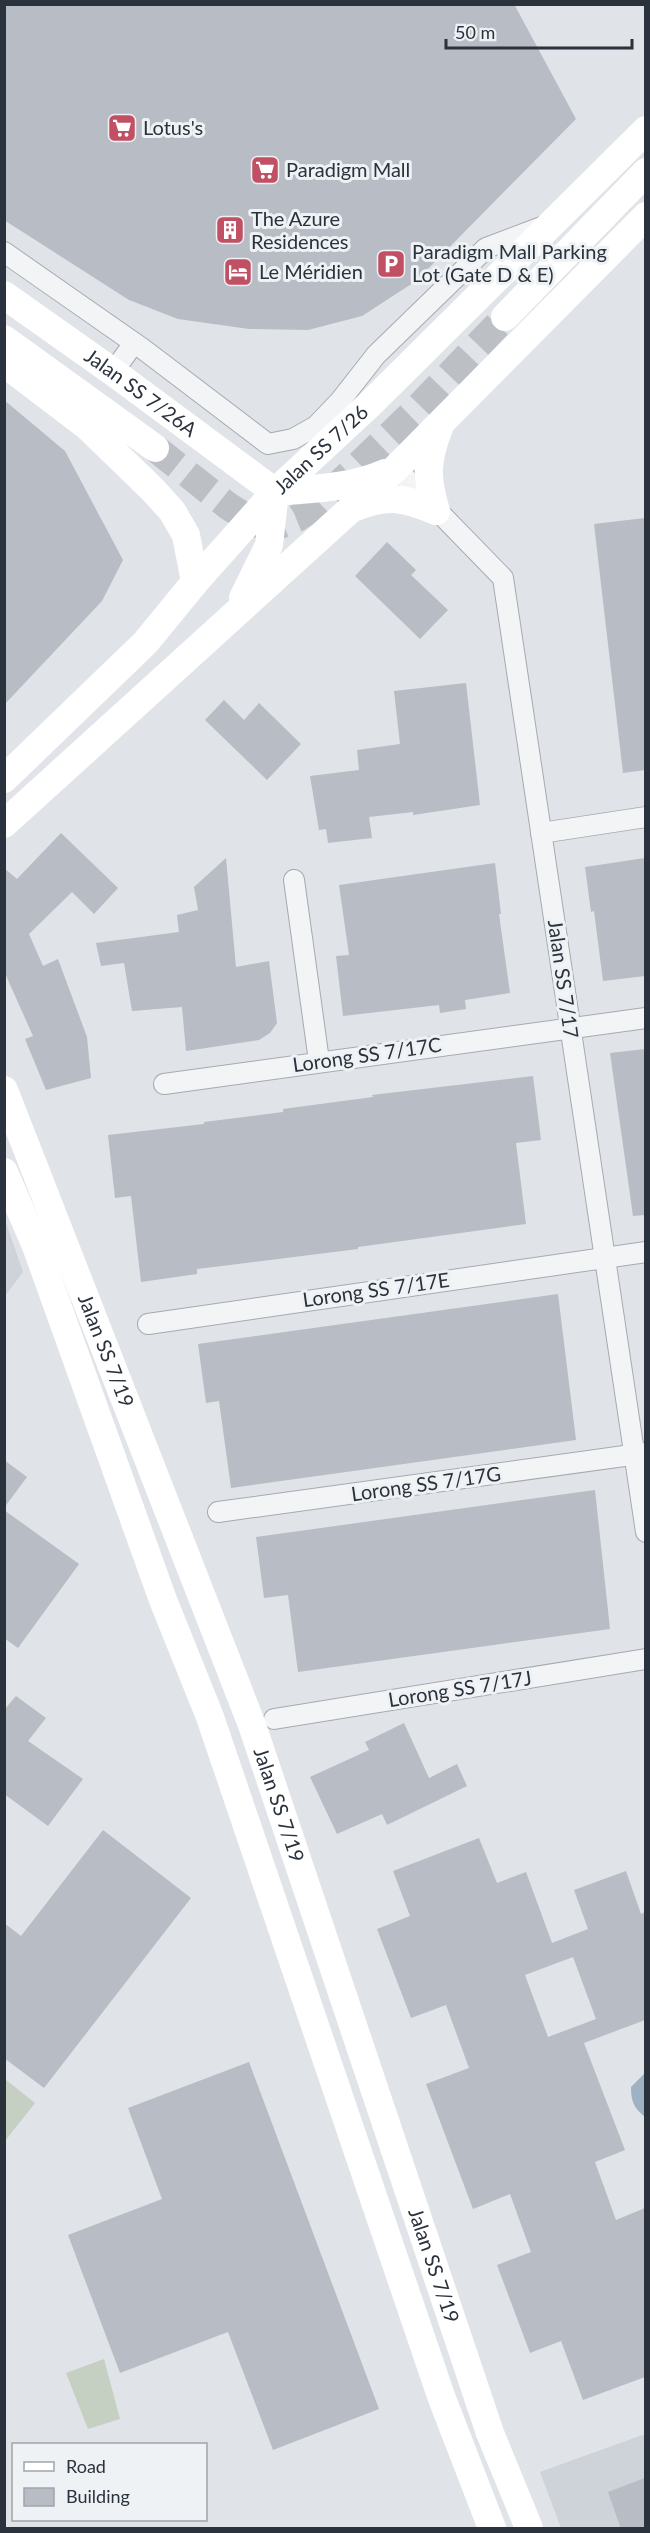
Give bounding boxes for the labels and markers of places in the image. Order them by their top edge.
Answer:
supermarket icon: Lotus's [106,112,138,144]
place label: Lotus's [143,115,203,139]
supermarket icon: Paradigm Mall [249,154,281,186]
place label: Paradigm Mall [286,157,410,181]
place label: The Azure Residences [251,206,348,253]
building icon: The Azure Residences [214,214,246,246]
place label: Paradigm Mall Parking Lot (Gate D & E) [412,239,607,286]
parking icon: Paradigm Mall Parking Lot (Gate D & E) [375,248,407,280]
hotel icon: Le Méridien [222,256,254,288]
place label: Le Méridien [259,259,363,283]

